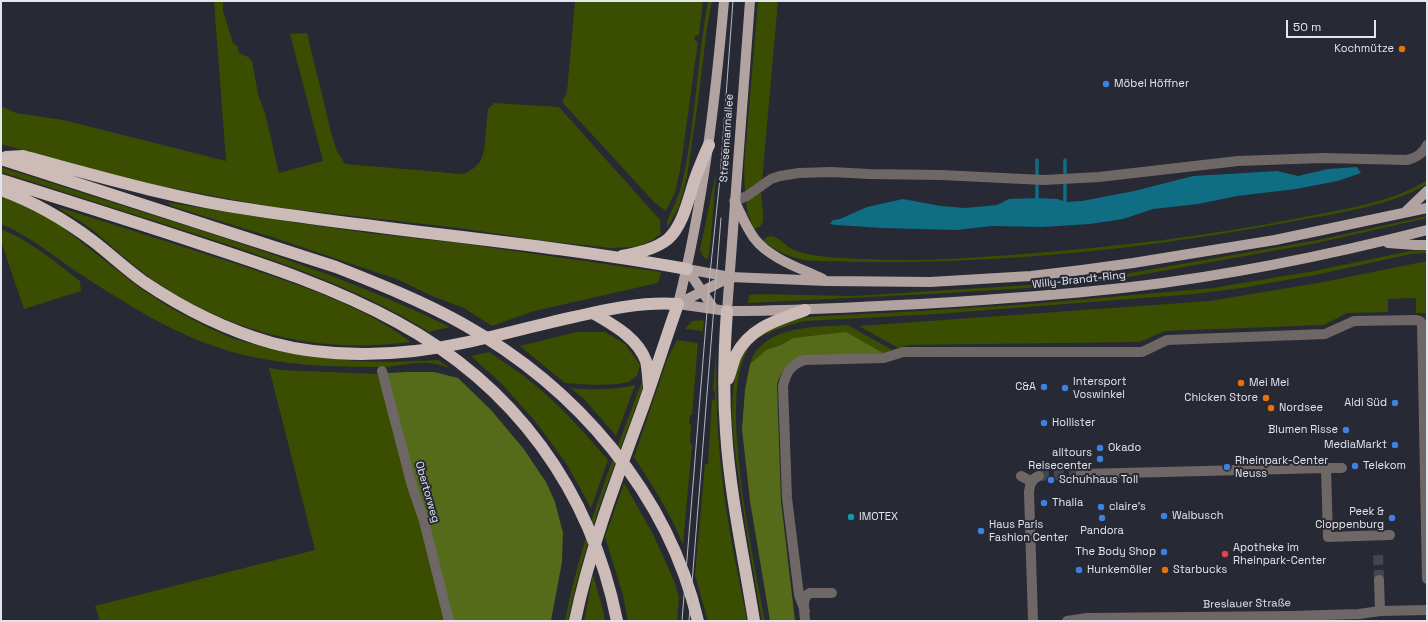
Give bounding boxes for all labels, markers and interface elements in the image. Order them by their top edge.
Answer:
scale bar [1288,12,1378,38]
text: 50 m [1293,19,1321,35]
place label: Kochmütze [1334,42,1394,56]
marker: Kochmütze [1397,44,1407,54]
place label: Möbel Höffner [1114,77,1189,91]
marker: Möbel Höffner [1101,79,1111,89]
street label: Stresemannallee [717,93,737,183]
street label: Willy-Brandt-Ring [1031,269,1127,291]
place label: Intersport Voswinkel [1073,375,1127,401]
place label: Mei Mei [1249,376,1289,390]
marker: Mei Mei [1236,378,1246,388]
place label: C&A [1015,380,1036,394]
marker: C&A [1039,382,1049,392]
marker: Intersport Voswinkel [1060,383,1070,393]
place label: Chicken Store [1184,391,1258,405]
marker: Chicken Store [1261,393,1271,403]
place label: Aldi Süd [1344,396,1387,410]
marker: Aldi Süd [1390,398,1400,408]
place label: Nordsee [1279,401,1323,415]
marker: Nordsee [1266,403,1276,413]
place label: Hollister [1052,416,1095,430]
marker: Hollister [1039,418,1049,428]
place label: Blumen Risse [1268,423,1338,437]
marker: Blumen Risse [1341,425,1351,435]
place label: MediaMarkt [1324,438,1387,452]
marker: MediaMarkt [1390,440,1400,450]
place label: Okado [1108,441,1141,455]
marker: Okado [1095,443,1105,453]
place label: alltours Reisecenter [1028,446,1092,472]
marker: alltours Reisecenter [1095,454,1105,464]
place label: Rheinpark-Center Neuss [1235,454,1328,480]
place label: Telekom [1363,459,1406,473]
street label: Obertorweg [412,460,442,524]
marker: Telekom [1350,461,1360,471]
marker: Rheinpark-Center Neuss [1222,462,1232,472]
place label: Schuhhaus Toll [1059,473,1138,487]
marker: Schuhhaus Toll [1046,475,1056,485]
place label: Thalia [1052,496,1083,510]
marker: Thalia [1039,498,1049,508]
place label: claire's [1109,500,1146,514]
marker: claire's [1096,502,1106,512]
place label: Peek & Cloppenburg [1315,505,1384,531]
place label: Walbusch [1172,509,1223,523]
place label: IMOTEX [859,510,898,524]
marker: Walbusch [1159,511,1169,521]
marker: IMOTEX [846,512,856,522]
marker: Pandora [1097,513,1107,523]
marker: Peek & Cloppenburg [1387,513,1397,523]
place label: Haus Paris Fashion Center [989,518,1068,544]
place label: Pandora [1080,524,1124,538]
marker: Haus Paris Fashion Center [976,526,986,536]
place label: Apotheke im Rheinpark-Center [1233,541,1326,567]
place label: The Body Shop [1075,545,1156,559]
marker: The Body Shop [1159,547,1169,557]
marker: Apotheke im Rheinpark-Center [1220,549,1230,559]
place label: Hunkemöller [1087,563,1152,577]
place label: Starbucks [1173,563,1227,577]
marker: Hunkemöller [1074,565,1084,575]
marker: Starbucks [1160,565,1170,575]
street label: Breslauer Straße [1203,597,1291,611]

